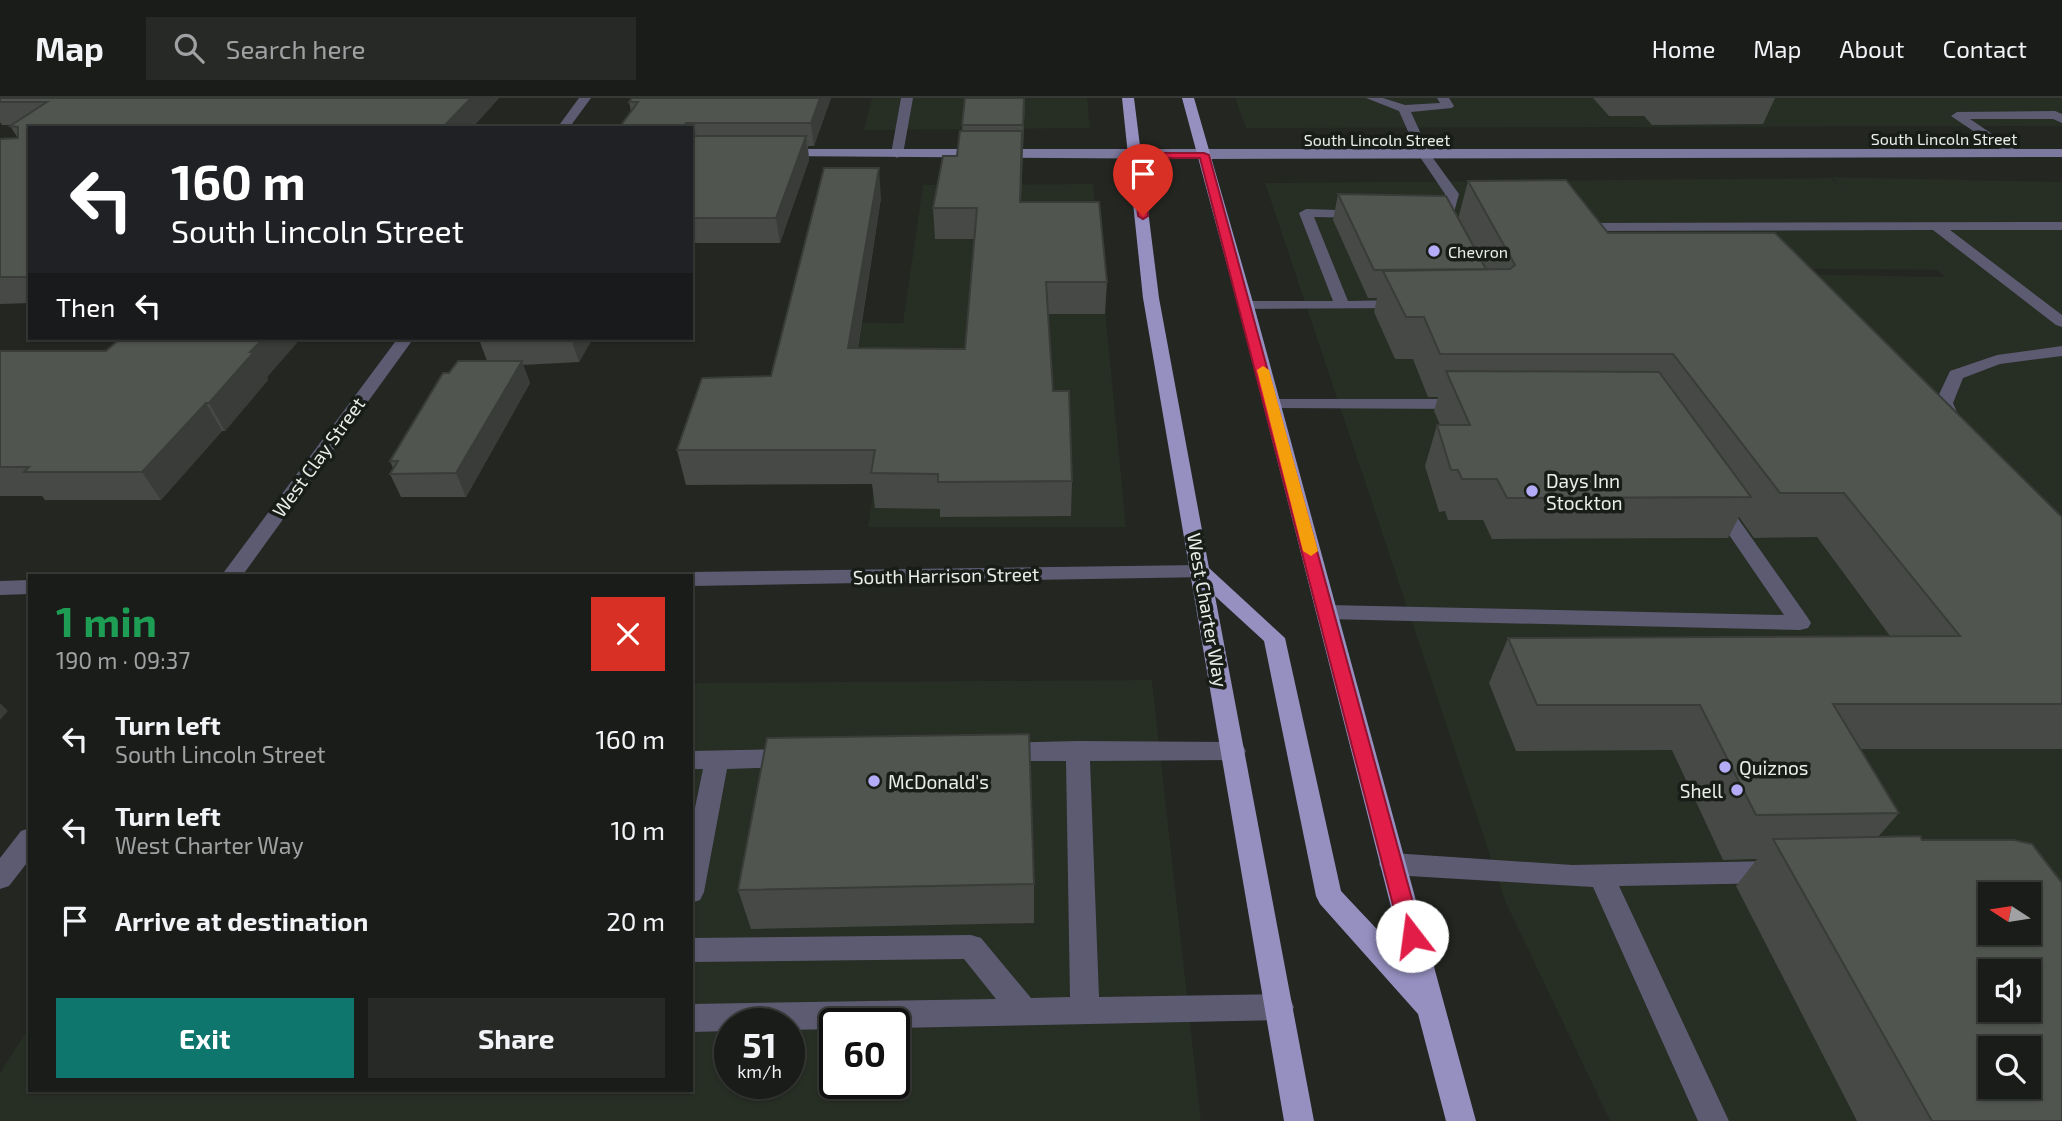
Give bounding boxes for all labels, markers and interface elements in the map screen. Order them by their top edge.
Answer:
search box [146,17,636,80]
text: Map [35,28,104,68]
icon: search [170,29,208,67]
text: Search here [226,33,365,64]
text: Home [1652,34,1715,63]
text: Map [1753,34,1801,63]
text: About [1839,34,1905,63]
text: Contact [1943,34,2027,63]
street label: South Lincoln Street [1871,129,2017,148]
street label: South Lincoln Street [1304,130,1450,149]
pin [1113,144,1173,216]
text: 160 m [171,151,306,210]
icon: left [56,154,147,245]
icon: arrive [1124,155,1162,193]
text: South Lincoln Street [171,211,464,249]
place label: Chevron [1448,242,1508,261]
marker: Chevron [1426,243,1442,259]
icon: left [129,287,167,325]
text: Then [56,291,115,322]
street label: West Clay Street [267,393,369,521]
place label: Days Inn Stockton [1546,469,1623,514]
marker: Days Inn Stockton [1524,483,1540,499]
street label: West Charter Way [1183,531,1233,689]
street label: South Harrison Street [853,562,1039,588]
text: 1 min [56,595,157,645]
button: close [591,597,665,671]
text: 190 m · 09:37 [56,646,190,674]
text: Turn left [115,709,221,740]
icon: left [56,720,94,758]
text: 160 m [596,723,665,754]
text: South Lincoln Street [115,740,326,768]
place label: Quiznos [1739,756,1808,779]
marker: Quiznos [1717,759,1733,775]
place label: McDonald's [888,770,989,793]
marker: McDonald's [866,773,882,789]
place label: Shell [1680,779,1723,802]
marker: Shell [1729,782,1745,798]
text: Turn left [115,800,221,831]
icon: left [56,811,94,849]
text: 10 m [610,814,665,845]
text: West Charter Way [115,831,304,859]
north arrow [1978,882,2040,945]
map controls [1978,882,2041,1099]
position arrow [1375,899,1449,973]
icon: arrive [56,902,94,940]
text: Arrive at destination [115,905,368,936]
text: 20 m [606,905,665,936]
button: sound [1978,959,2041,1022]
button: Exit [56,998,354,1078]
button: Share [368,998,665,1078]
speed limit sign: 60 [819,1008,910,1099]
text: 51 [742,1023,777,1065]
button: search [1978,1036,2041,1099]
text: km/h [737,1060,782,1082]

